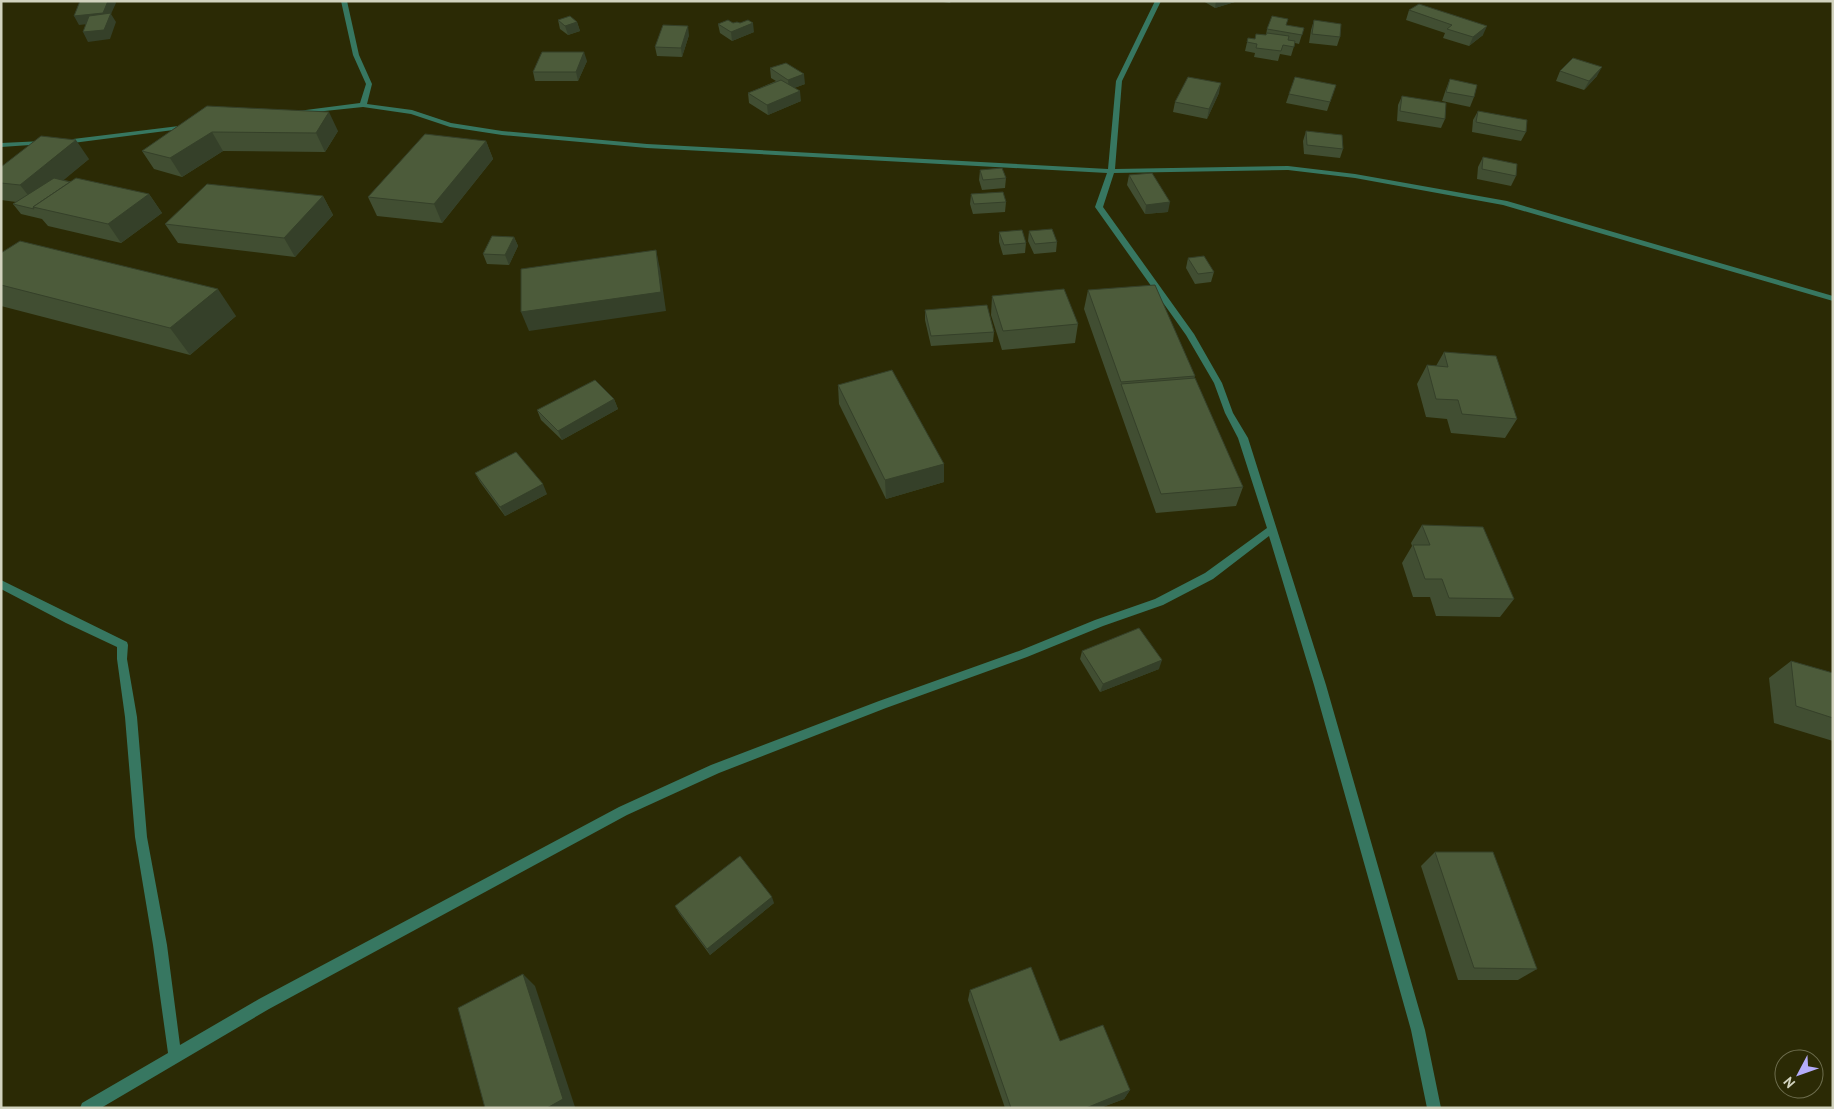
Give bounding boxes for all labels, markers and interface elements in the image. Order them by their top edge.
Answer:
north arrow [1774,1049,1824,1099]
text: N [1779,1073,1799,1092]

